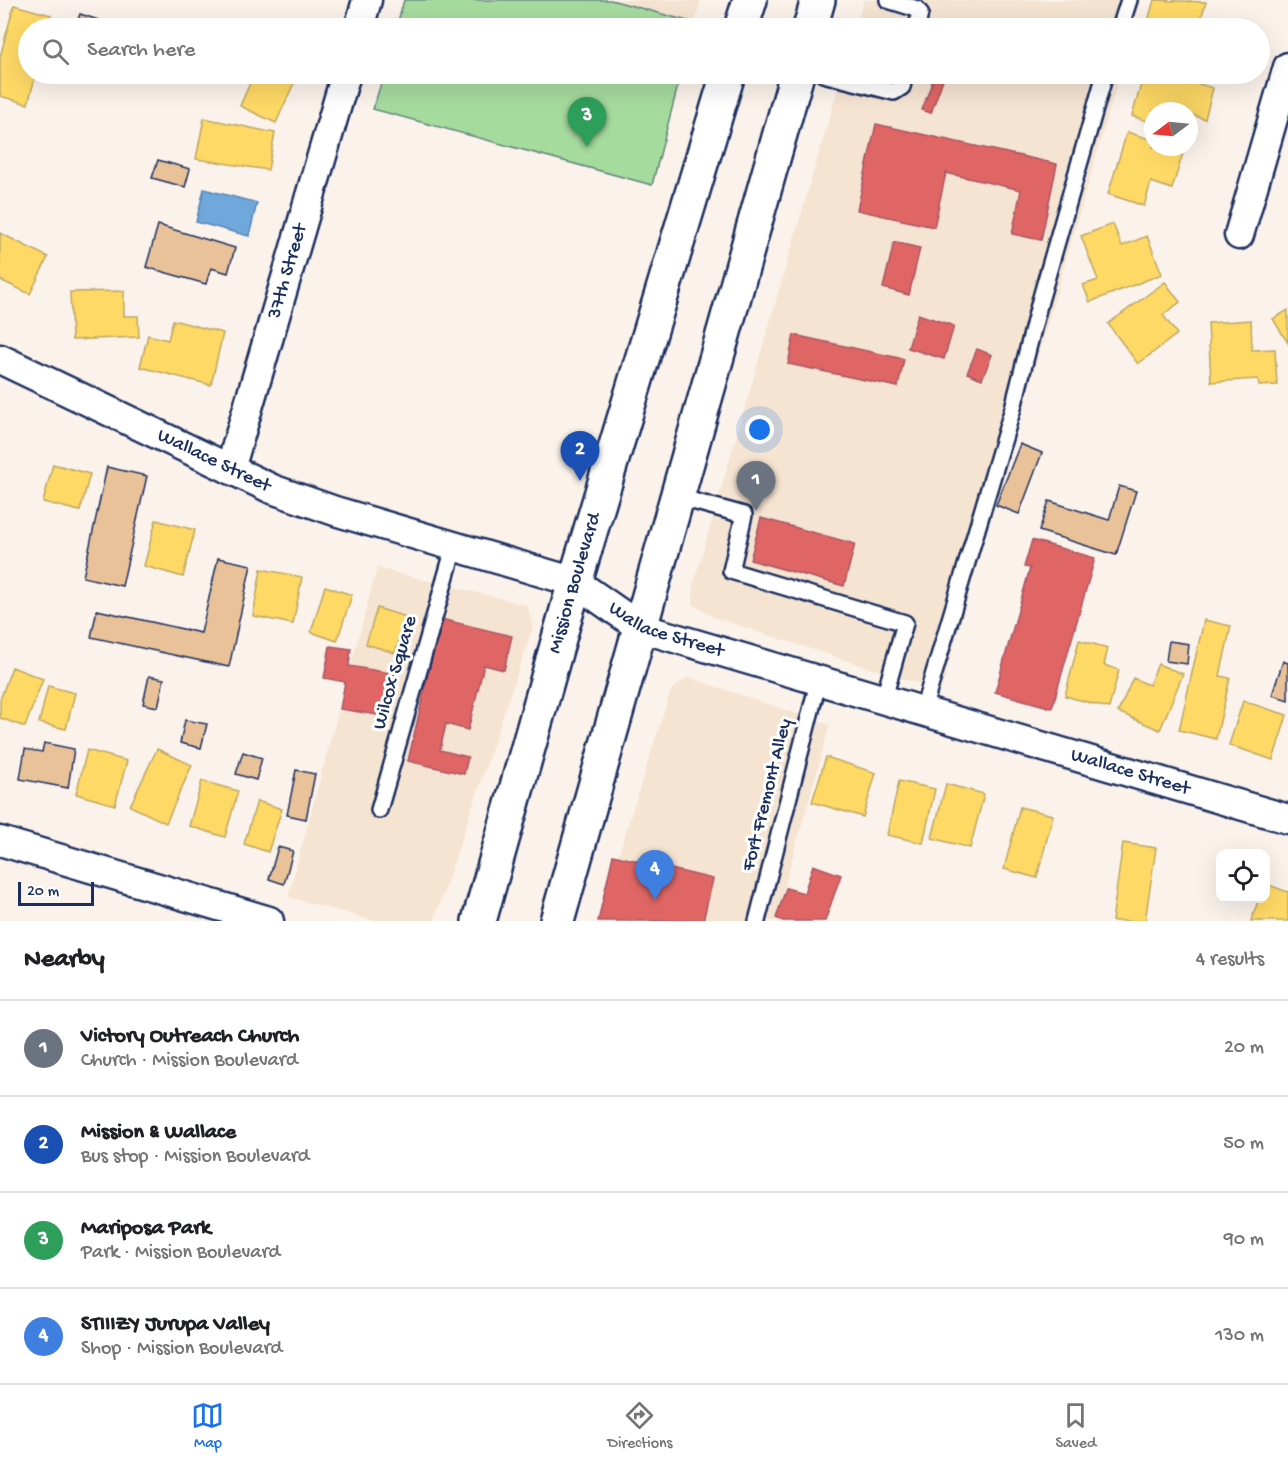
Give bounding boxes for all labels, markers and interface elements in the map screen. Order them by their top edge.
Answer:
search box [18,18,1270,84]
icon: search [39,35,72,68]
text: Search here [87,38,195,64]
pin: 3 [568,98,606,147]
north arrow [1144,102,1198,156]
street label: 37th Street [263,219,313,322]
your location [745,415,774,444]
street label: Wallace Street [153,424,276,499]
pin: 2 [560,432,600,481]
pin: 1 [736,462,776,511]
street label: Mission Boulevard [544,508,607,656]
street label: Wallace Street [604,597,728,664]
street label: Wilcox Square [369,613,423,733]
street label: Fort Fremont Alley [738,716,798,874]
street label: Wallace Street [1068,744,1194,801]
map controls [1216,849,1270,903]
button: locate [1216,849,1270,903]
pin: 4 [636,850,674,900]
scale bar [18,879,94,906]
text: 20 m [27,883,59,902]
text: Nearby [24,945,105,976]
text: 4 results [1196,949,1264,972]
text: Victory Outreach Church [81,1024,299,1050]
text: 1 [39,1037,48,1060]
text: 20 m [1224,1037,1264,1060]
text: Church · Mission Boulevard [81,1050,298,1073]
text: Mission & Wallace [81,1120,236,1146]
text: 2 [39,1133,48,1156]
text: 50 m [1223,1133,1264,1156]
text: Bus stop · Mission Boulevard [81,1146,310,1169]
text: Mariposa Park [81,1216,211,1242]
text: 3 [38,1229,49,1252]
text: 90 m [1224,1229,1264,1252]
text: Park · Mission Boulevard [81,1242,280,1265]
text: STIIIZY Jurupa Valley [81,1312,270,1338]
text: 4 [39,1325,48,1348]
text: 130 m [1215,1325,1264,1348]
text: Shop · Mission Boulevard [81,1338,282,1361]
tab: Map [191,1399,224,1454]
tab: Directions [607,1399,673,1454]
tab: Saved [1055,1399,1096,1454]

